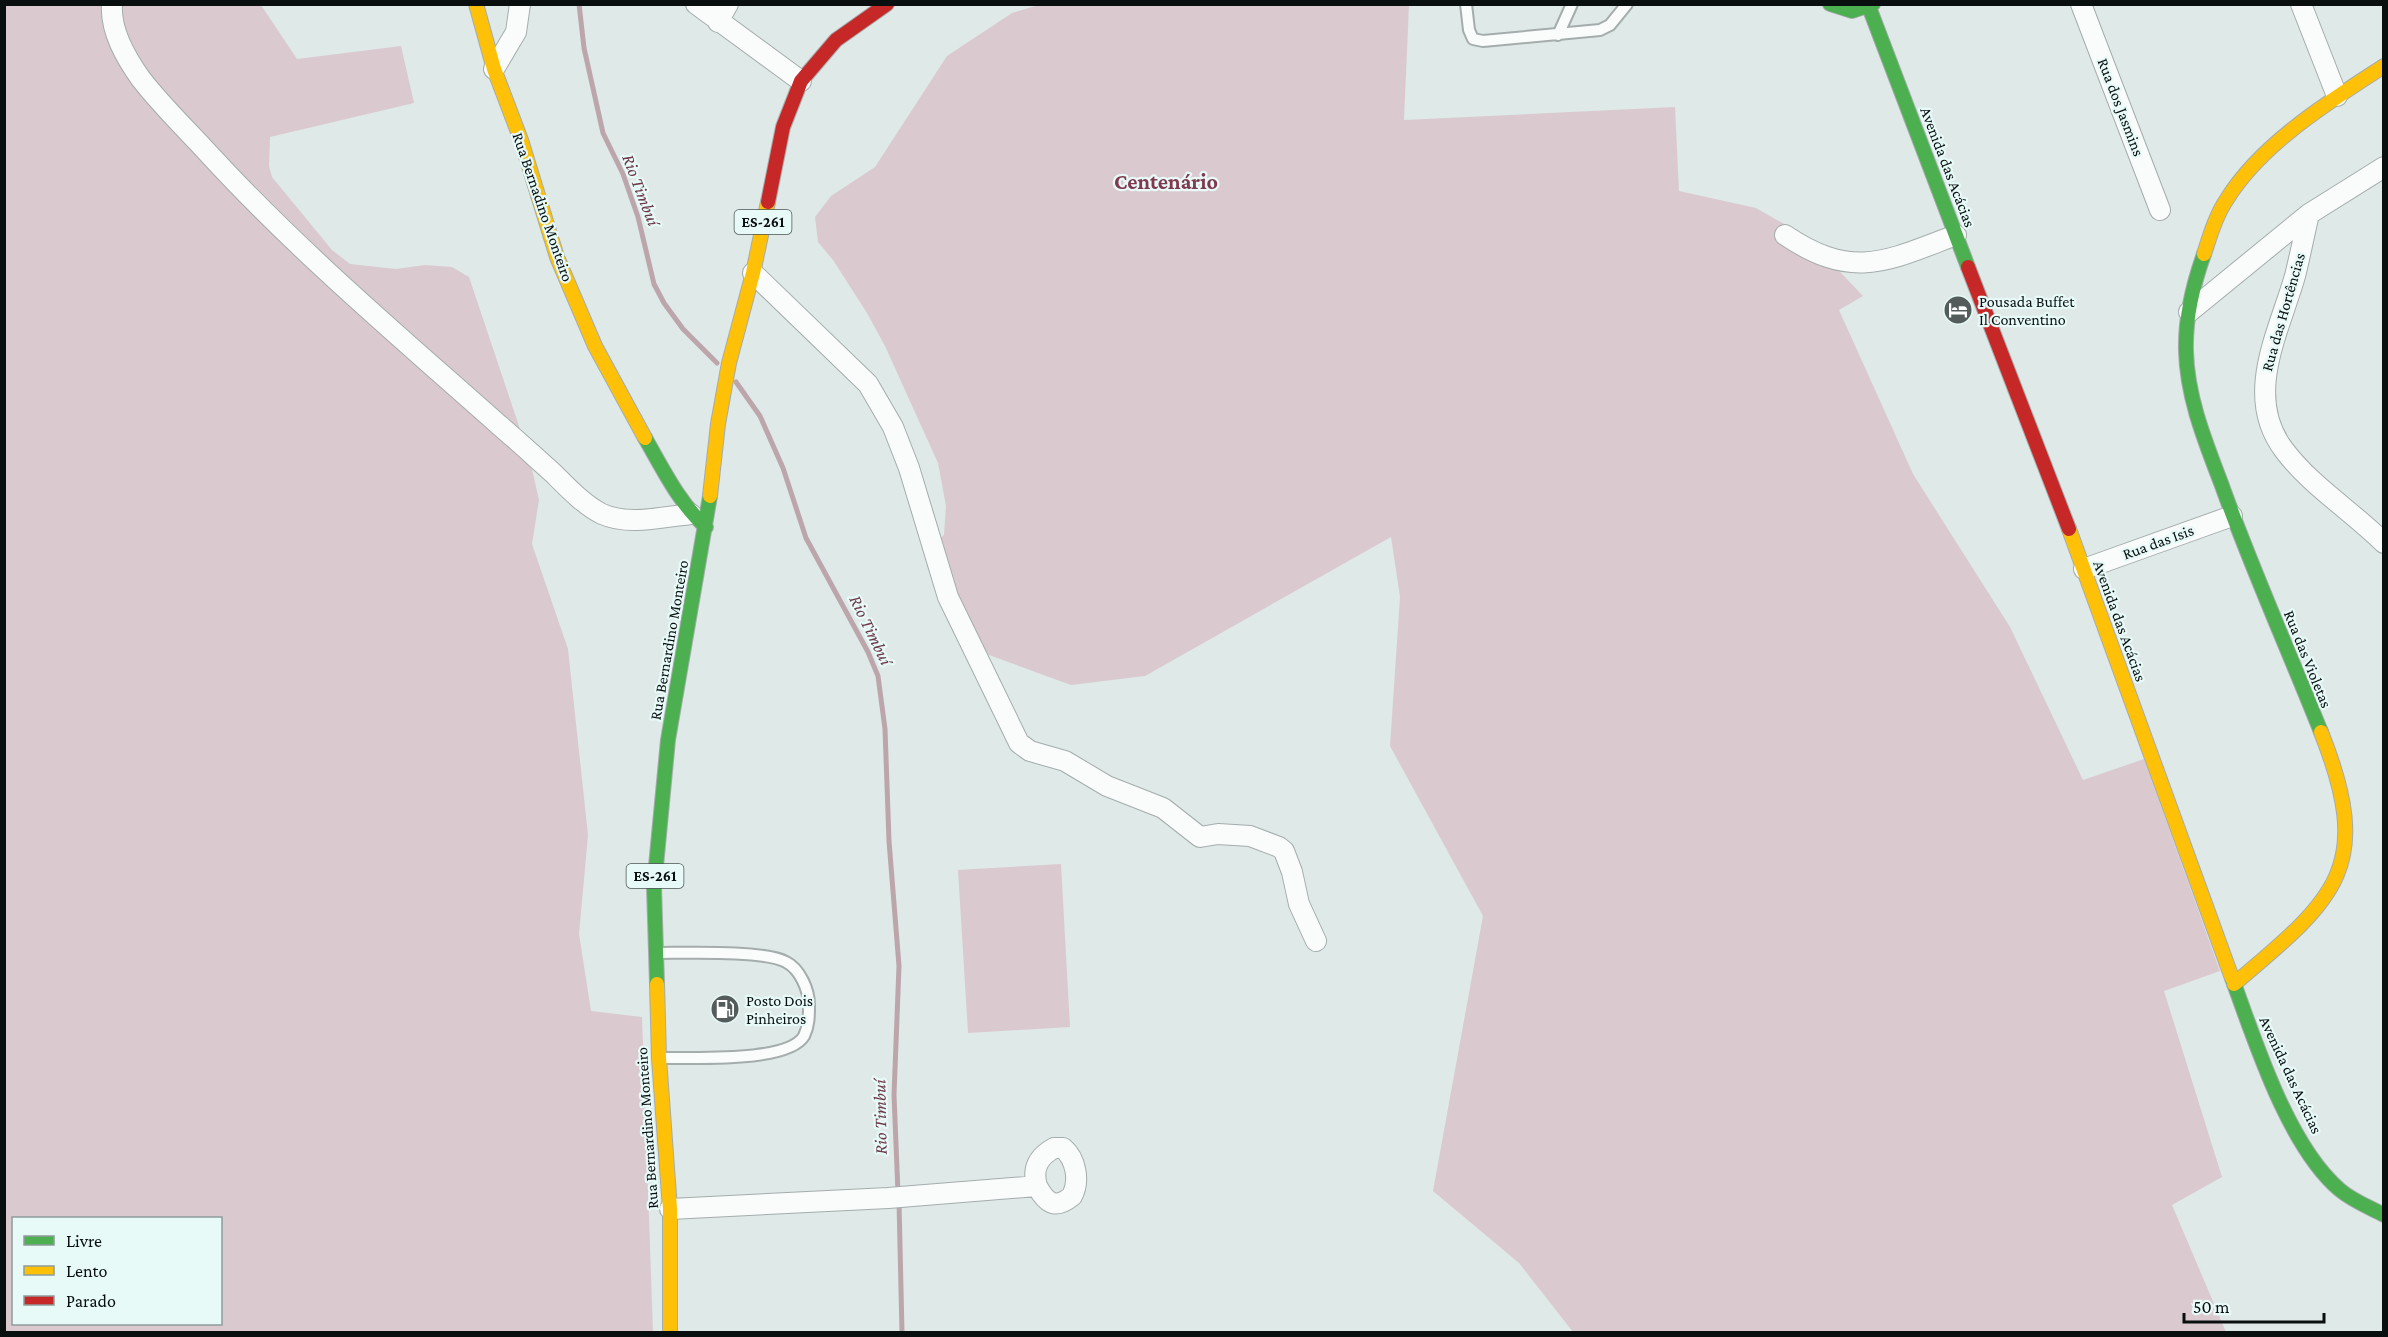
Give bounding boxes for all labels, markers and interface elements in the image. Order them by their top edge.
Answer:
street label: Rua dos Jasmins [2094,56,2147,159]
street label: Avenida das Acácias [1917,104,1979,230]
street label: Rua Bernadino Monteiro [509,130,577,284]
water label: Rio Timbuí [618,151,665,231]
district label: Centenário [1114,169,1218,194]
road number: ES-261 [734,210,792,234]
street label: Rua das Hortências [2258,251,2308,373]
place label: Pousada Buffet Il Conventino [1979,293,2075,328]
hotel icon: Pousada Buffet Il Conventino [1942,294,1974,326]
street label: Rua das Isis [2120,521,2196,563]
street label: Avenida das Acácias [2090,558,2150,684]
street label: Rua Bernardino Monteiro [647,559,691,721]
water label: Rio Timbuí [845,592,897,670]
street label: Rua das Violetas [2281,608,2335,710]
road number: ES-261 [626,864,684,888]
place label: Posto Dois Pinheiros [746,992,813,1027]
fuel station icon: Posto Dois Pinheiros [709,993,741,1025]
street label: Avenida das Acácias [2256,1014,2326,1136]
street label: Rua Bernardino Monteiro [633,1047,661,1209]
water label: Rio Timbuí [869,1077,891,1155]
legend [12,1217,222,1325]
text: Livre [66,1231,102,1251]
text: Lento [66,1261,107,1281]
scale bar [2184,1286,2324,1324]
text: Parado [66,1291,116,1311]
text: 50 m [2193,1297,2230,1317]

